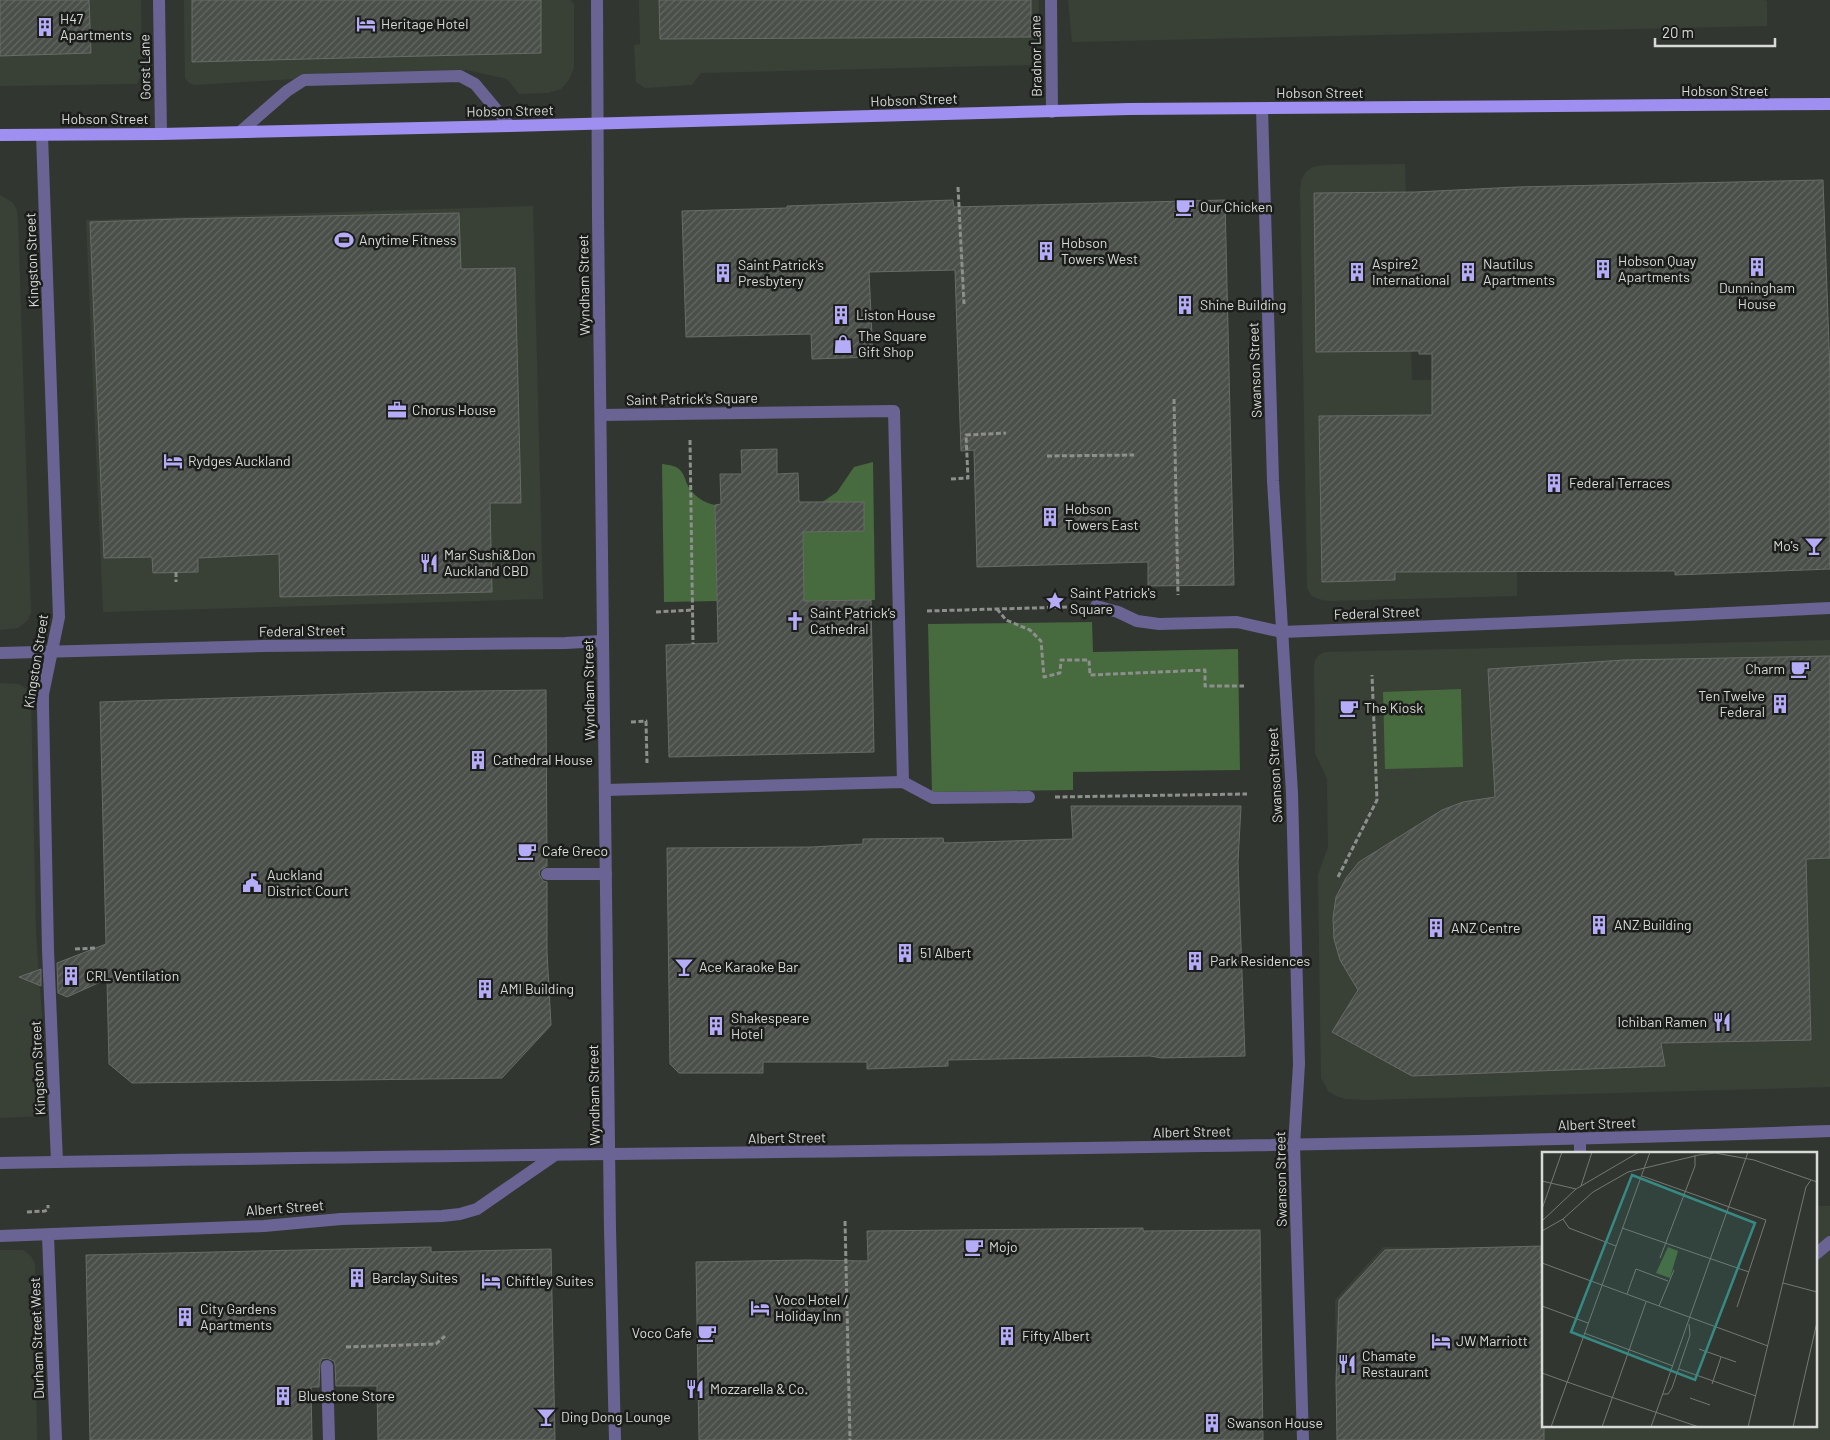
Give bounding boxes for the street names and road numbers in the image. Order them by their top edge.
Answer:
street label: Bradnor Lane [1026,15,1045,97]
street label: Gorst Lane [135,34,154,100]
street label: Hobson Street [1681,82,1769,99]
street label: Hobson Street [1276,84,1364,101]
street label: Hobson Street [870,89,958,110]
street label: Hobson Street [466,101,554,120]
street label: Hobson Street [61,110,149,127]
street label: Kingston Street [21,212,42,308]
street label: Wyndham Street [574,234,593,336]
street label: Swanson Street [1244,322,1265,418]
street label: Saint Patrick's Square [626,389,758,408]
street label: Federal Street [1334,602,1420,623]
street label: Kingston Street [20,613,51,709]
street label: Federal Street [259,621,345,640]
street label: Wyndham Street [579,639,598,741]
street label: Swanson Street [1264,727,1285,823]
street label: Kingston Street [27,1020,48,1116]
street label: Wyndham Street [584,1044,603,1146]
street label: Albert Street [1558,1114,1636,1133]
street label: Albert Street [1153,1122,1231,1141]
street label: Albert Street [748,1128,826,1147]
street label: Swanson Street [1271,1131,1290,1227]
street label: Albert Street [245,1196,325,1219]
street label: Durham Street West [26,1277,47,1399]

